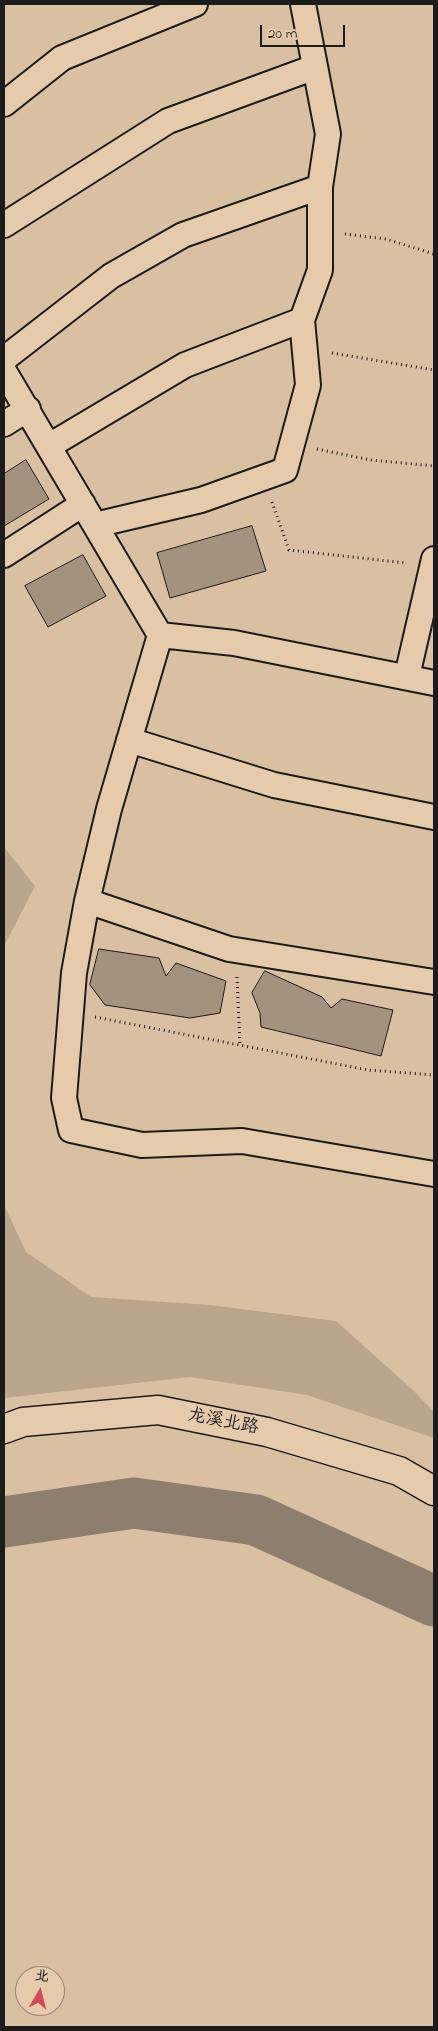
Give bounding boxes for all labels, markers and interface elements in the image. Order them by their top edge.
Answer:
scale bar [263,15,348,47]
text: 20 m [268,23,297,45]
street label: 龙溪北路 [186,1406,260,1440]
text: 北 [34,1965,50,1988]
north arrow [15,1966,65,2016]

